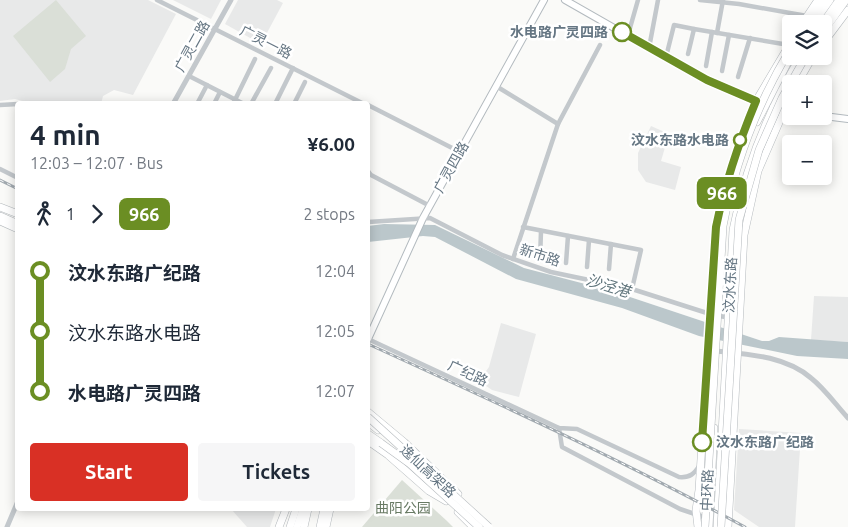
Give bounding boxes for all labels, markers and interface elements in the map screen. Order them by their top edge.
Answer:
map controls [782,15,832,185]
button: layers [782,15,832,65]
street label: 广灵二路 [171,18,213,74]
street label: 广灵一路 [237,22,295,62]
marker: 水电路广灵四路 [612,22,632,42]
place label: 水电路广灵四路 [510,24,608,40]
button: + [782,75,832,125]
text: 4 min [30,119,101,150]
place label: 汶水东路水电路 [631,132,729,148]
text: ¥6.00 [307,133,355,155]
marker: 汶水东路水电路 [733,133,747,147]
button: − [782,135,832,185]
street label: 广灵四路 [430,139,472,195]
text: 12:03 – 12:07 · Bus [30,154,163,172]
line badge: 966 [693,177,751,209]
text: 966 [707,183,737,203]
icon: walk [30,200,58,228]
icon: forward [83,200,111,228]
text: 966 [129,204,160,224]
text: 1 [66,205,75,223]
text: 2 stops [303,205,355,223]
street label: 新市路 [518,241,562,269]
street label: 汶水东路 [721,257,739,313]
text: 汶水东路广纪路 [68,262,201,284]
text: 12:04 [315,262,355,280]
water label: 沙泾港 [584,271,634,301]
text: 汶水东路水电路 [68,322,201,344]
text: 12:05 [315,322,355,340]
street label: 广纪路 [446,357,490,389]
text: 水电路广灵四路 [68,382,201,404]
text: 12:07 [315,382,355,400]
marker: 汶水东路广纪路 [692,432,712,452]
place label: 汶水东路广纪路 [716,434,814,450]
street label: 逸仙高架路 [397,441,459,501]
button: Start [30,443,188,501]
button: Tickets [198,443,355,501]
street label: 中环路 [698,469,716,511]
park label: 曲阳公园 [375,500,431,516]

